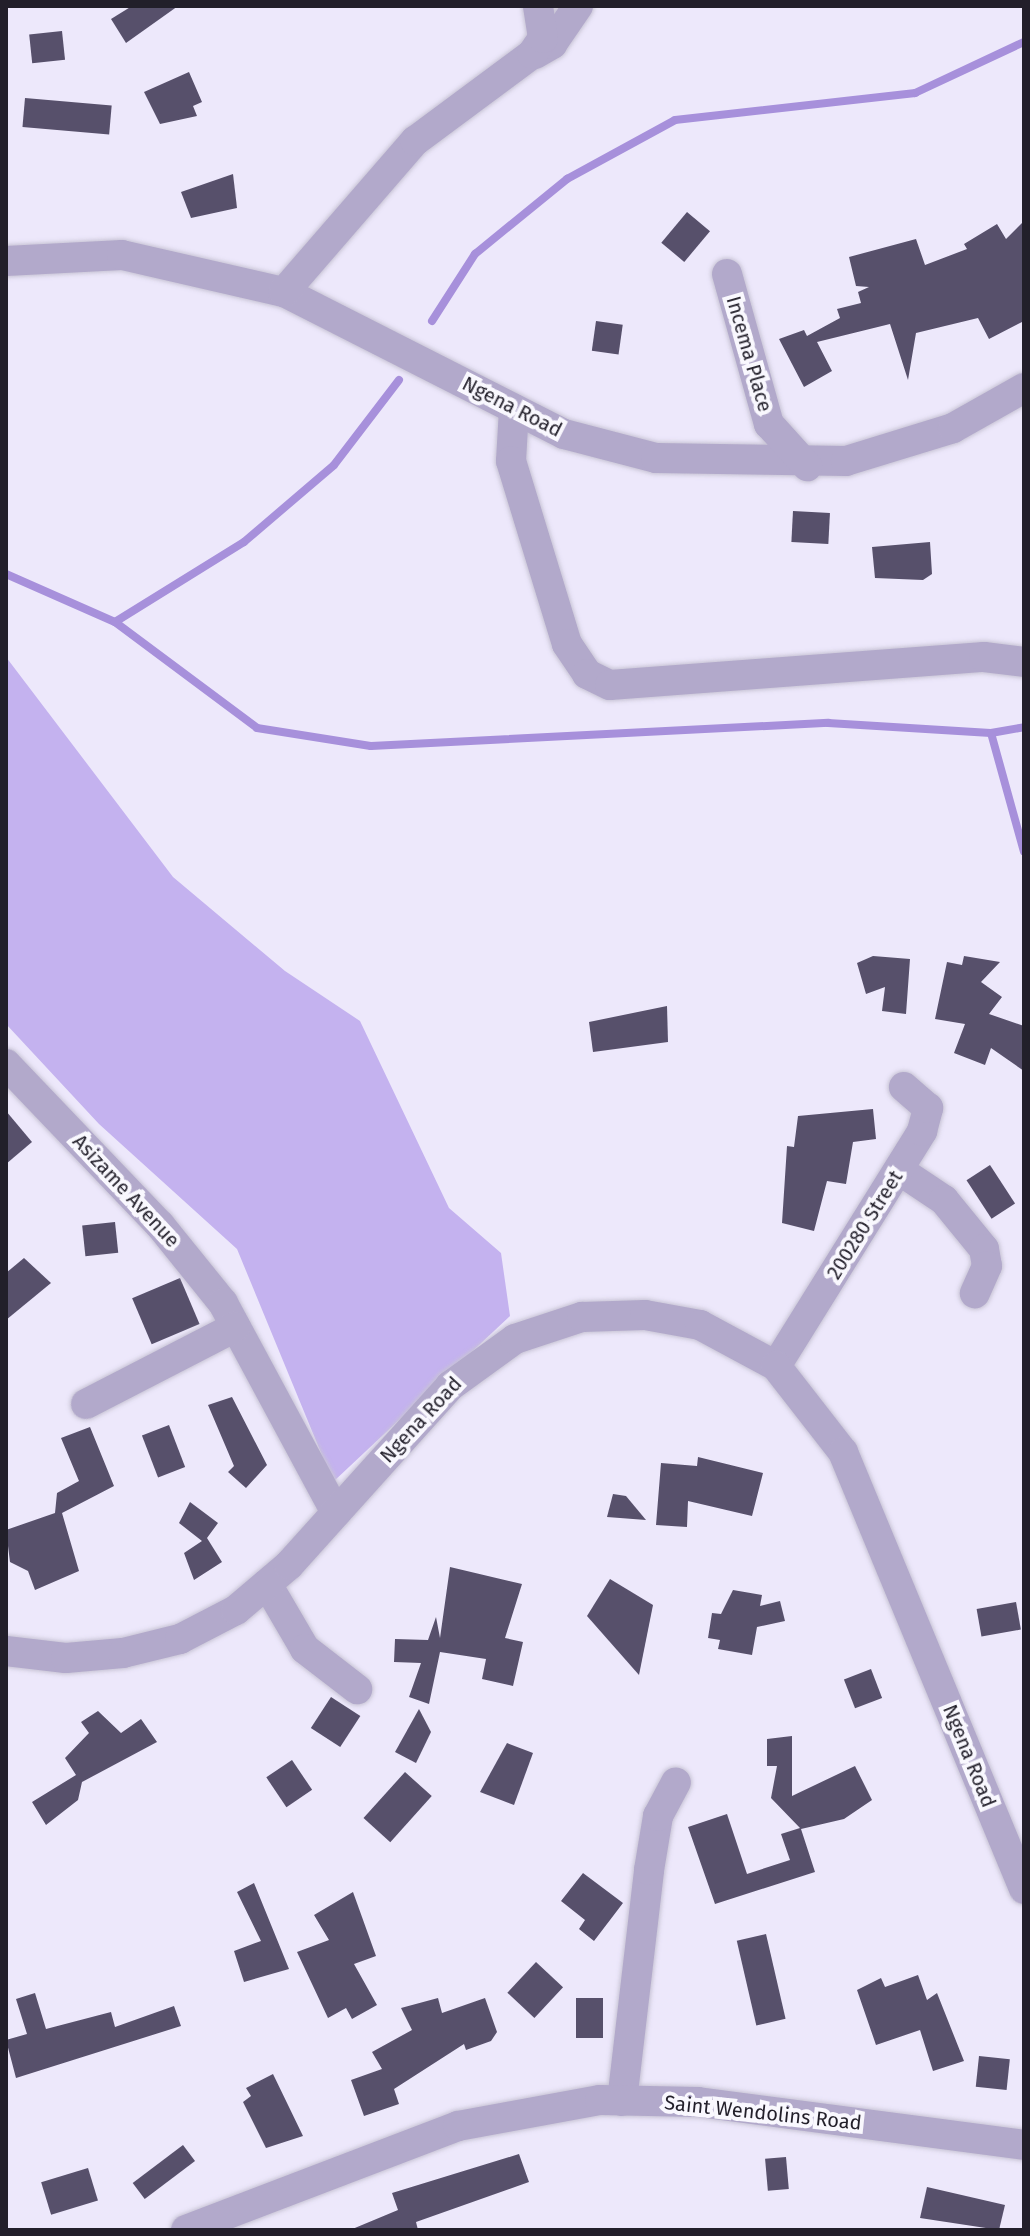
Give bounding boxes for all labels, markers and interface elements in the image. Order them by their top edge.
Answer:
street label: Incema Place [721,293,777,415]
street label: Ngena Road [458,372,566,442]
street label: Asizame Avenue [68,1130,184,1252]
street label: 200280 Street [822,1166,908,1284]
street label: Ngena Road [375,1372,467,1468]
street label: Ngena Road [938,1701,1000,1811]
street label: Saint Wendolins Road [663,2091,863,2135]

